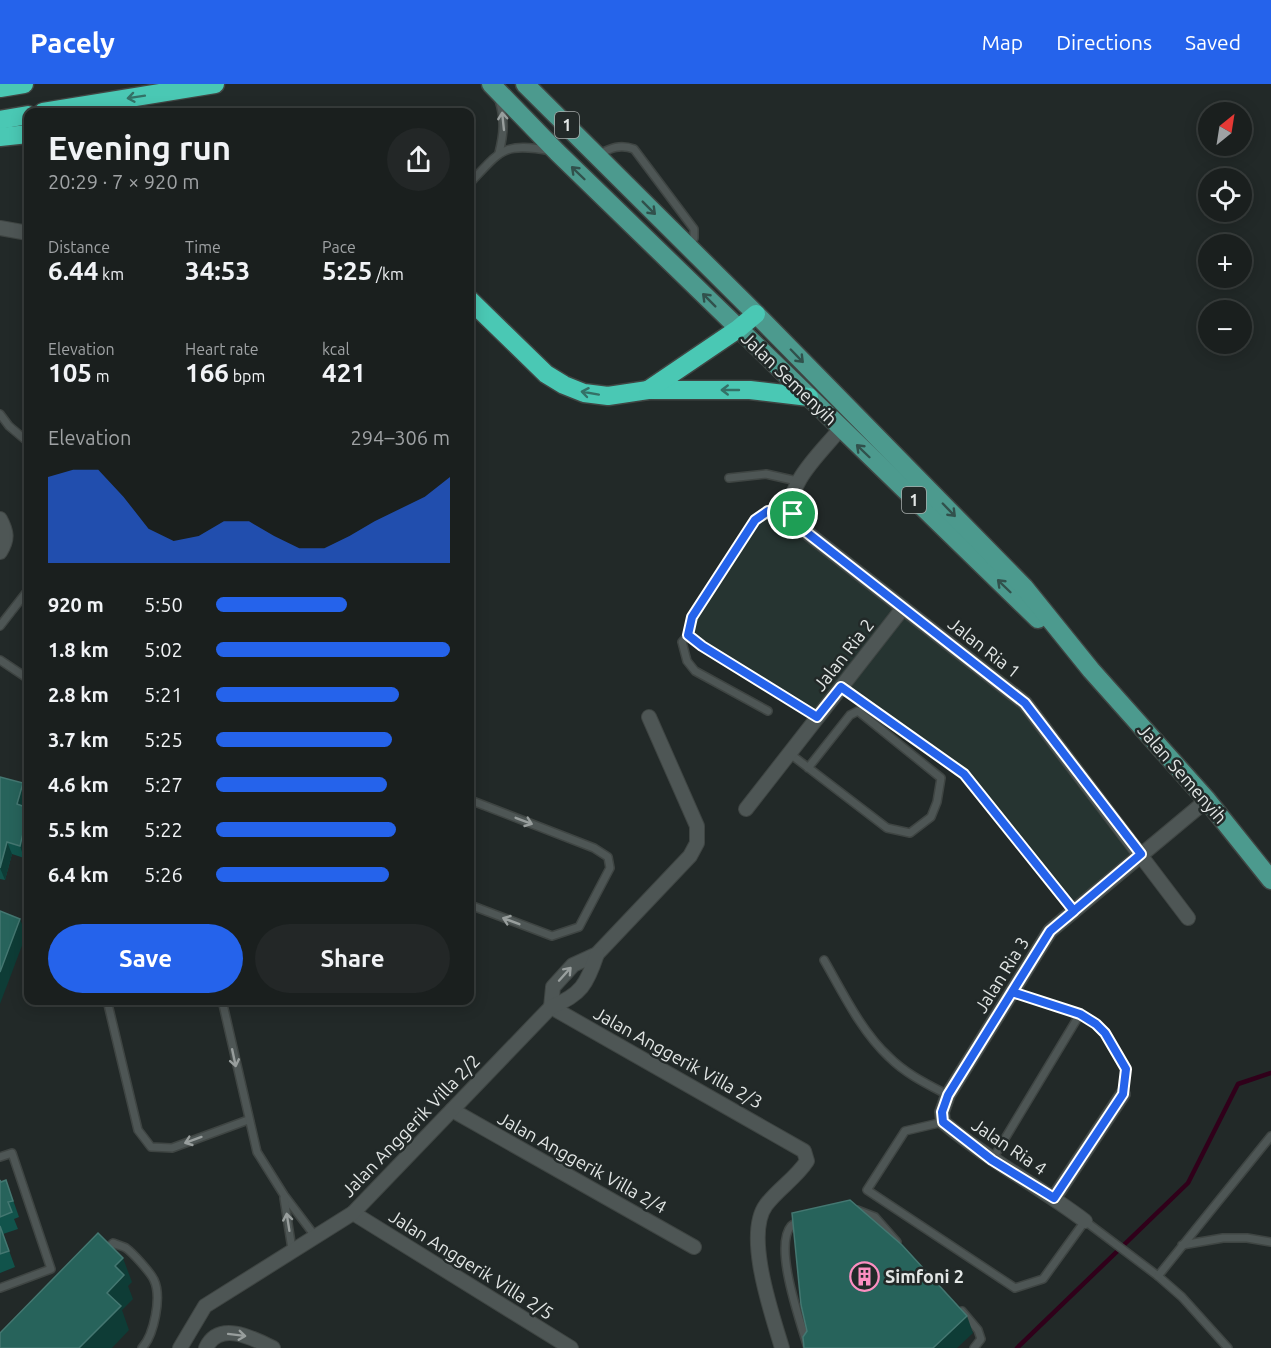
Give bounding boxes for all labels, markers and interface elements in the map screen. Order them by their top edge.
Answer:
text: Pacely [30,27,115,58]
text: Map [982,30,1023,54]
text: Directions [1056,30,1152,54]
text: Saved [1185,30,1241,54]
one-way arrow [127,92,147,103]
north arrow [1198,102,1252,156]
map controls [1198,102,1252,354]
one-way arrow [497,111,508,131]
road number: 1 [555,112,579,138]
button: share [387,128,450,191]
text: Evening run [48,129,231,166]
one-way arrow [570,166,585,180]
button: locate [1198,168,1252,222]
text: 20:29 · 7 × 920 m [48,170,200,193]
one-way arrow [642,201,657,216]
button: + [1198,234,1252,288]
text: Distance [48,238,110,256]
text: Time [185,238,221,256]
text: Pace [322,238,356,256]
text: 6.44 [48,256,98,285]
text: 34:53 [185,256,250,285]
text: 5:25 [322,256,372,285]
text: km [98,265,124,283]
text: /km [372,265,404,283]
one-way arrow [702,293,717,308]
button: − [1198,300,1252,354]
street label: Jalan Semenyih [738,328,842,429]
text: Elevation [48,340,115,358]
text: Heart rate [185,340,259,358]
text: kcal [322,340,350,358]
one-way arrow [790,348,805,363]
text: 105 [48,358,92,387]
text: 166 [185,358,229,387]
text: 421 [322,358,366,387]
text: m [92,367,109,385]
text: bpm [229,367,265,385]
one-way arrow [721,384,741,396]
one-way arrow [581,388,601,399]
text: Elevation [48,426,131,449]
text: 294–306 m [351,426,450,449]
one-way arrow [856,444,871,458]
road number: 1 [902,487,926,513]
pin [767,488,818,539]
icon: arrive [776,497,809,530]
one-way arrow [941,502,956,517]
one-way arrow [996,579,1011,593]
text: 920 m [48,593,104,616]
text: 5:50 [144,593,183,616]
street label: Jalan Ria 1 [945,613,1025,681]
street label: Jalan Ria 2 [809,614,877,694]
text: 1.8 km [48,638,109,661]
text: 5:02 [144,638,183,661]
text: 2.8 km [48,683,109,706]
text: 5:21 [144,683,183,706]
street label: Jalan Semenyih [1134,720,1231,827]
text: 3.7 km [48,728,109,751]
text: 5:25 [144,728,183,751]
text: 4.6 km [48,773,109,796]
text: 5:27 [144,773,183,796]
one-way arrow [514,816,533,827]
text: 5.5 km [48,818,109,841]
text: 5:22 [144,818,183,841]
text: 6.4 km [48,863,109,886]
text: 5:26 [144,863,183,886]
one-way arrow [502,914,521,925]
button: Save [48,924,243,993]
button: Share [255,924,450,993]
street label: Jalan Ria 3 [970,933,1032,1016]
one-way arrow [558,966,572,981]
street label: Jalan Anggerik Villa 2/3 [591,1002,766,1112]
one-way arrow [229,1048,241,1067]
street label: Jalan Anggerik Villa 2/2 [337,1050,483,1200]
street label: Jalan Anggerik Villa 2/4 [495,1107,670,1217]
street label: Jalan Ria 4 [968,1114,1051,1178]
one-way arrow [184,1136,203,1147]
street label: Jalan Anggerik Villa 2/5 [386,1205,557,1323]
one-way arrow [282,1213,293,1233]
building icon: Simfoni 2 [848,1261,880,1293]
place label: Simfoni 2 [885,1266,964,1286]
one-way arrow [227,1330,247,1341]

